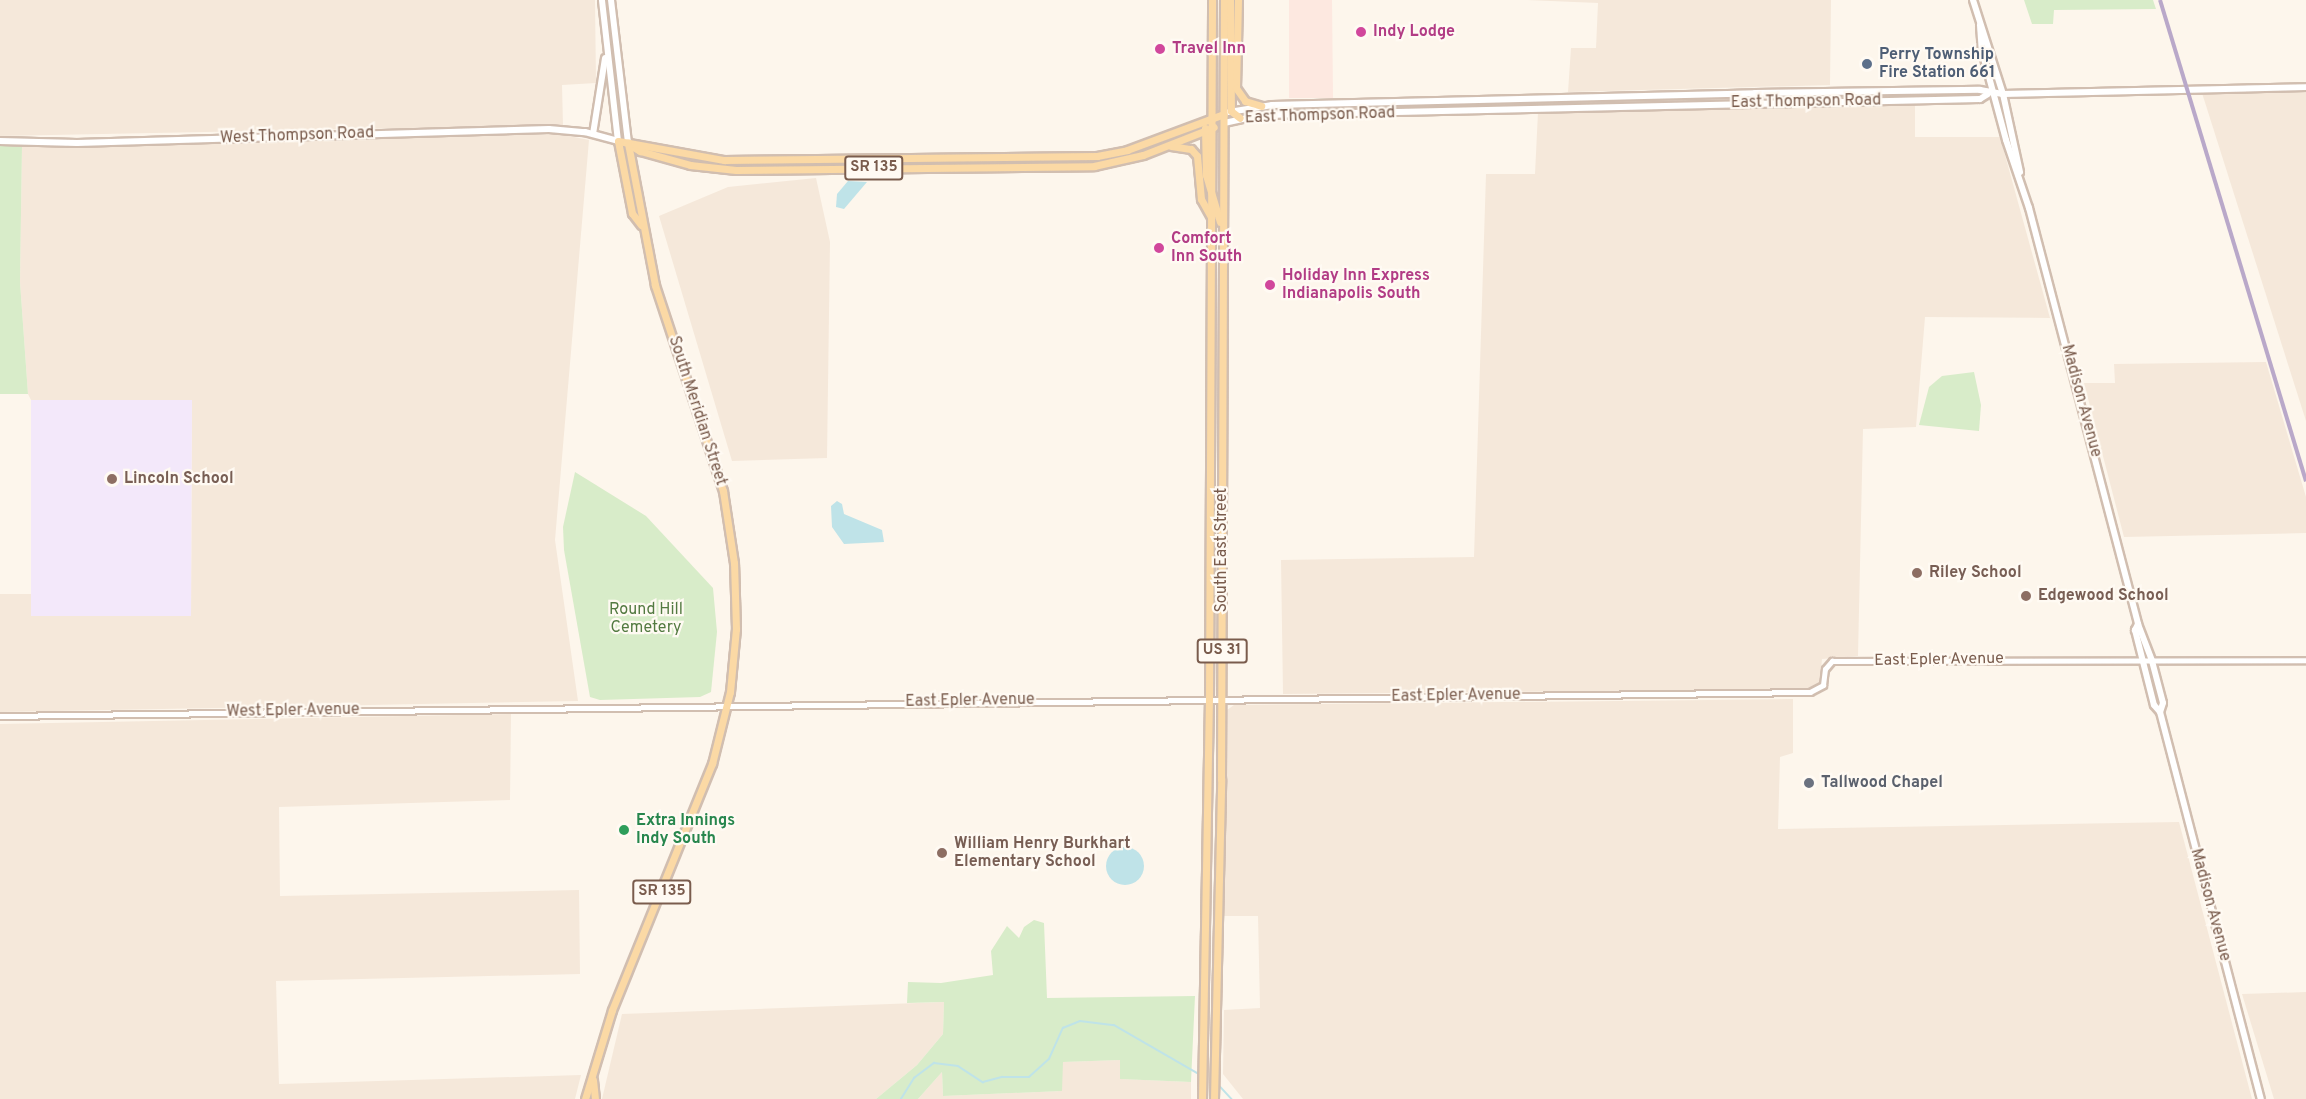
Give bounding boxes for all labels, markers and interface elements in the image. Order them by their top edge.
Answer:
place label: Indy Lodge [1373,22,1455,42]
marker: Indy Lodge [1354,25,1368,39]
place label: Travel Inn [1172,39,1246,59]
marker: Travel Inn [1153,42,1167,56]
place label: Perry Township Fire Station 661 [1879,45,1995,83]
marker: Perry Township Fire Station 661 [1860,57,1874,71]
street label: East Thompson Road [1730,91,1882,113]
street label: East Thompson Road [1244,104,1396,128]
street label: West Thompson Road [219,124,375,148]
road number: SR 135 [844,156,904,180]
place label: Comfort Inn South [1171,229,1242,267]
marker: Comfort Inn South [1152,241,1166,255]
place label: Holiday Inn Express Indianapolis South [1282,266,1430,304]
marker: Holiday Inn Express Indianapolis South [1263,278,1277,292]
street label: South Meridian Street [664,334,730,488]
street label: Madison Avenue [2057,342,2105,460]
place label: Lincoln School [124,469,234,489]
marker: Lincoln School [105,472,119,486]
street label: South East Street [1212,488,1232,612]
place label: Riley School [1929,563,2022,583]
marker: Riley School [1910,566,1924,580]
place label: Edgewood School [2038,586,2169,606]
marker: Edgewood School [2019,589,2033,603]
park label: Round Hill Cemetery [609,600,683,638]
road number: US 31 [1196,639,1248,663]
street label: East Epler Avenue [1874,649,2004,671]
street label: East Epler Avenue [1391,685,1521,707]
street label: East Epler Avenue [905,690,1035,712]
street label: West Epler Avenue [226,700,360,722]
place label: Tallwood Chapel [1821,773,1943,793]
marker: Tallwood Chapel [1802,776,1816,790]
place label: Extra Innings Indy South [636,811,735,849]
marker: Extra Innings Indy South [617,823,631,837]
place label: William Henry Burkhart Elementary School [954,834,1130,872]
marker: William Henry Burkhart Elementary School [935,846,949,860]
street label: Madison Avenue [2186,846,2234,964]
road number: SR 135 [632,880,692,904]

